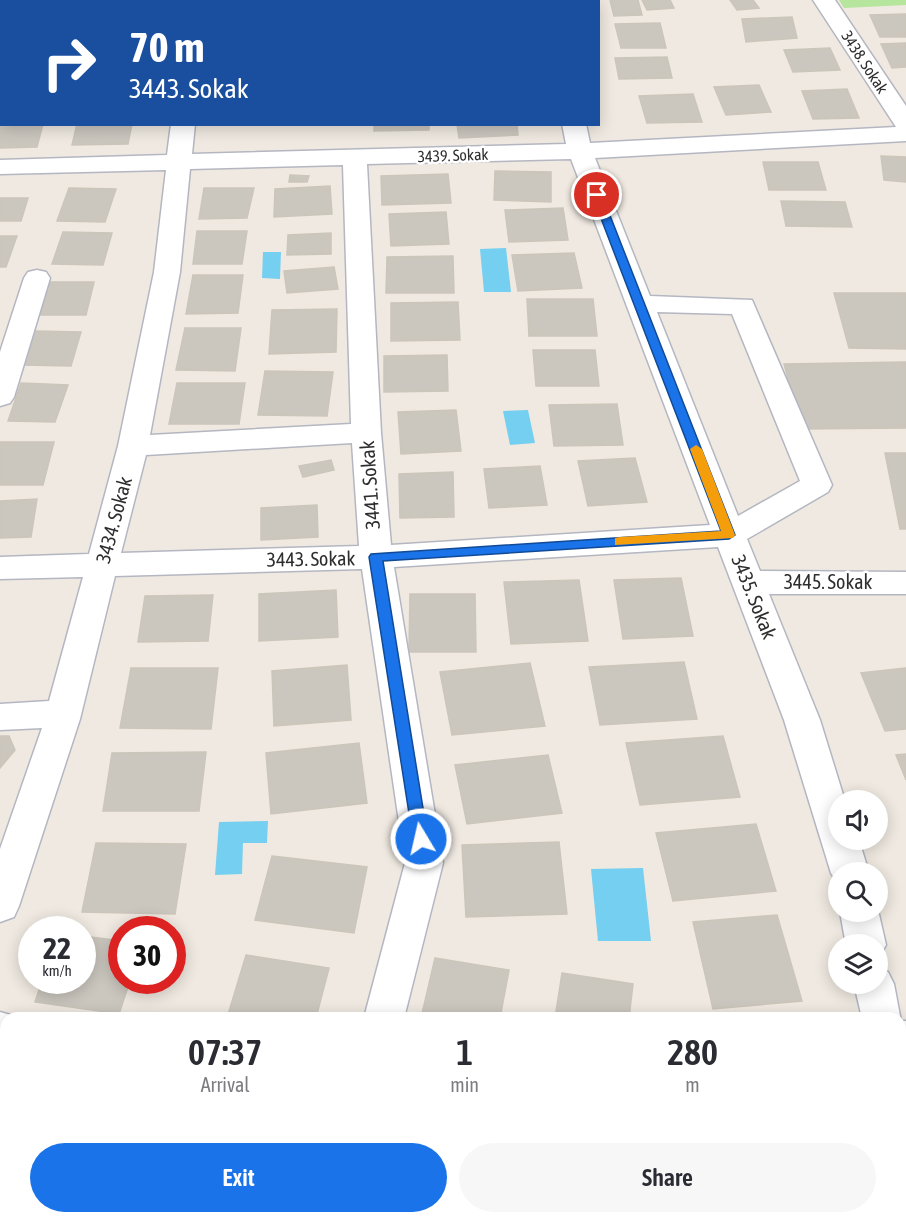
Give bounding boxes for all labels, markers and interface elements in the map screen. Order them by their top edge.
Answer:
text: 70 m [129,23,204,71]
icon: right [30,24,108,102]
street label: 3438. Sokak [838,27,892,97]
text: 3443. Sokak [129,73,249,104]
street label: 3439. Sokak [417,145,489,165]
pin [571,169,622,220]
icon: arrive [580,178,613,211]
street label: 3441. Sokak [355,440,384,530]
street label: 3434. Sokak [91,474,136,566]
street label: 3443. Sokak [266,546,356,571]
street label: 3435. Sokak [727,551,782,642]
street label: 3445. Sokak [784,570,872,593]
map controls [828,790,888,994]
button: sound [828,790,888,850]
position arrow [389,807,453,871]
button: search [828,862,888,922]
speed limit sign: 30 [108,916,186,994]
text: 22 [43,931,71,965]
button: layers [828,934,888,994]
text: km/h [42,962,72,979]
text: 07:37 [188,1031,262,1073]
text: 1 [456,1031,473,1073]
text: 280 [667,1031,718,1073]
text: Arrival [201,1073,250,1096]
text: min [450,1073,479,1096]
text: m [685,1073,700,1096]
button: Exit [30,1143,447,1212]
button: Share [459,1143,876,1212]

